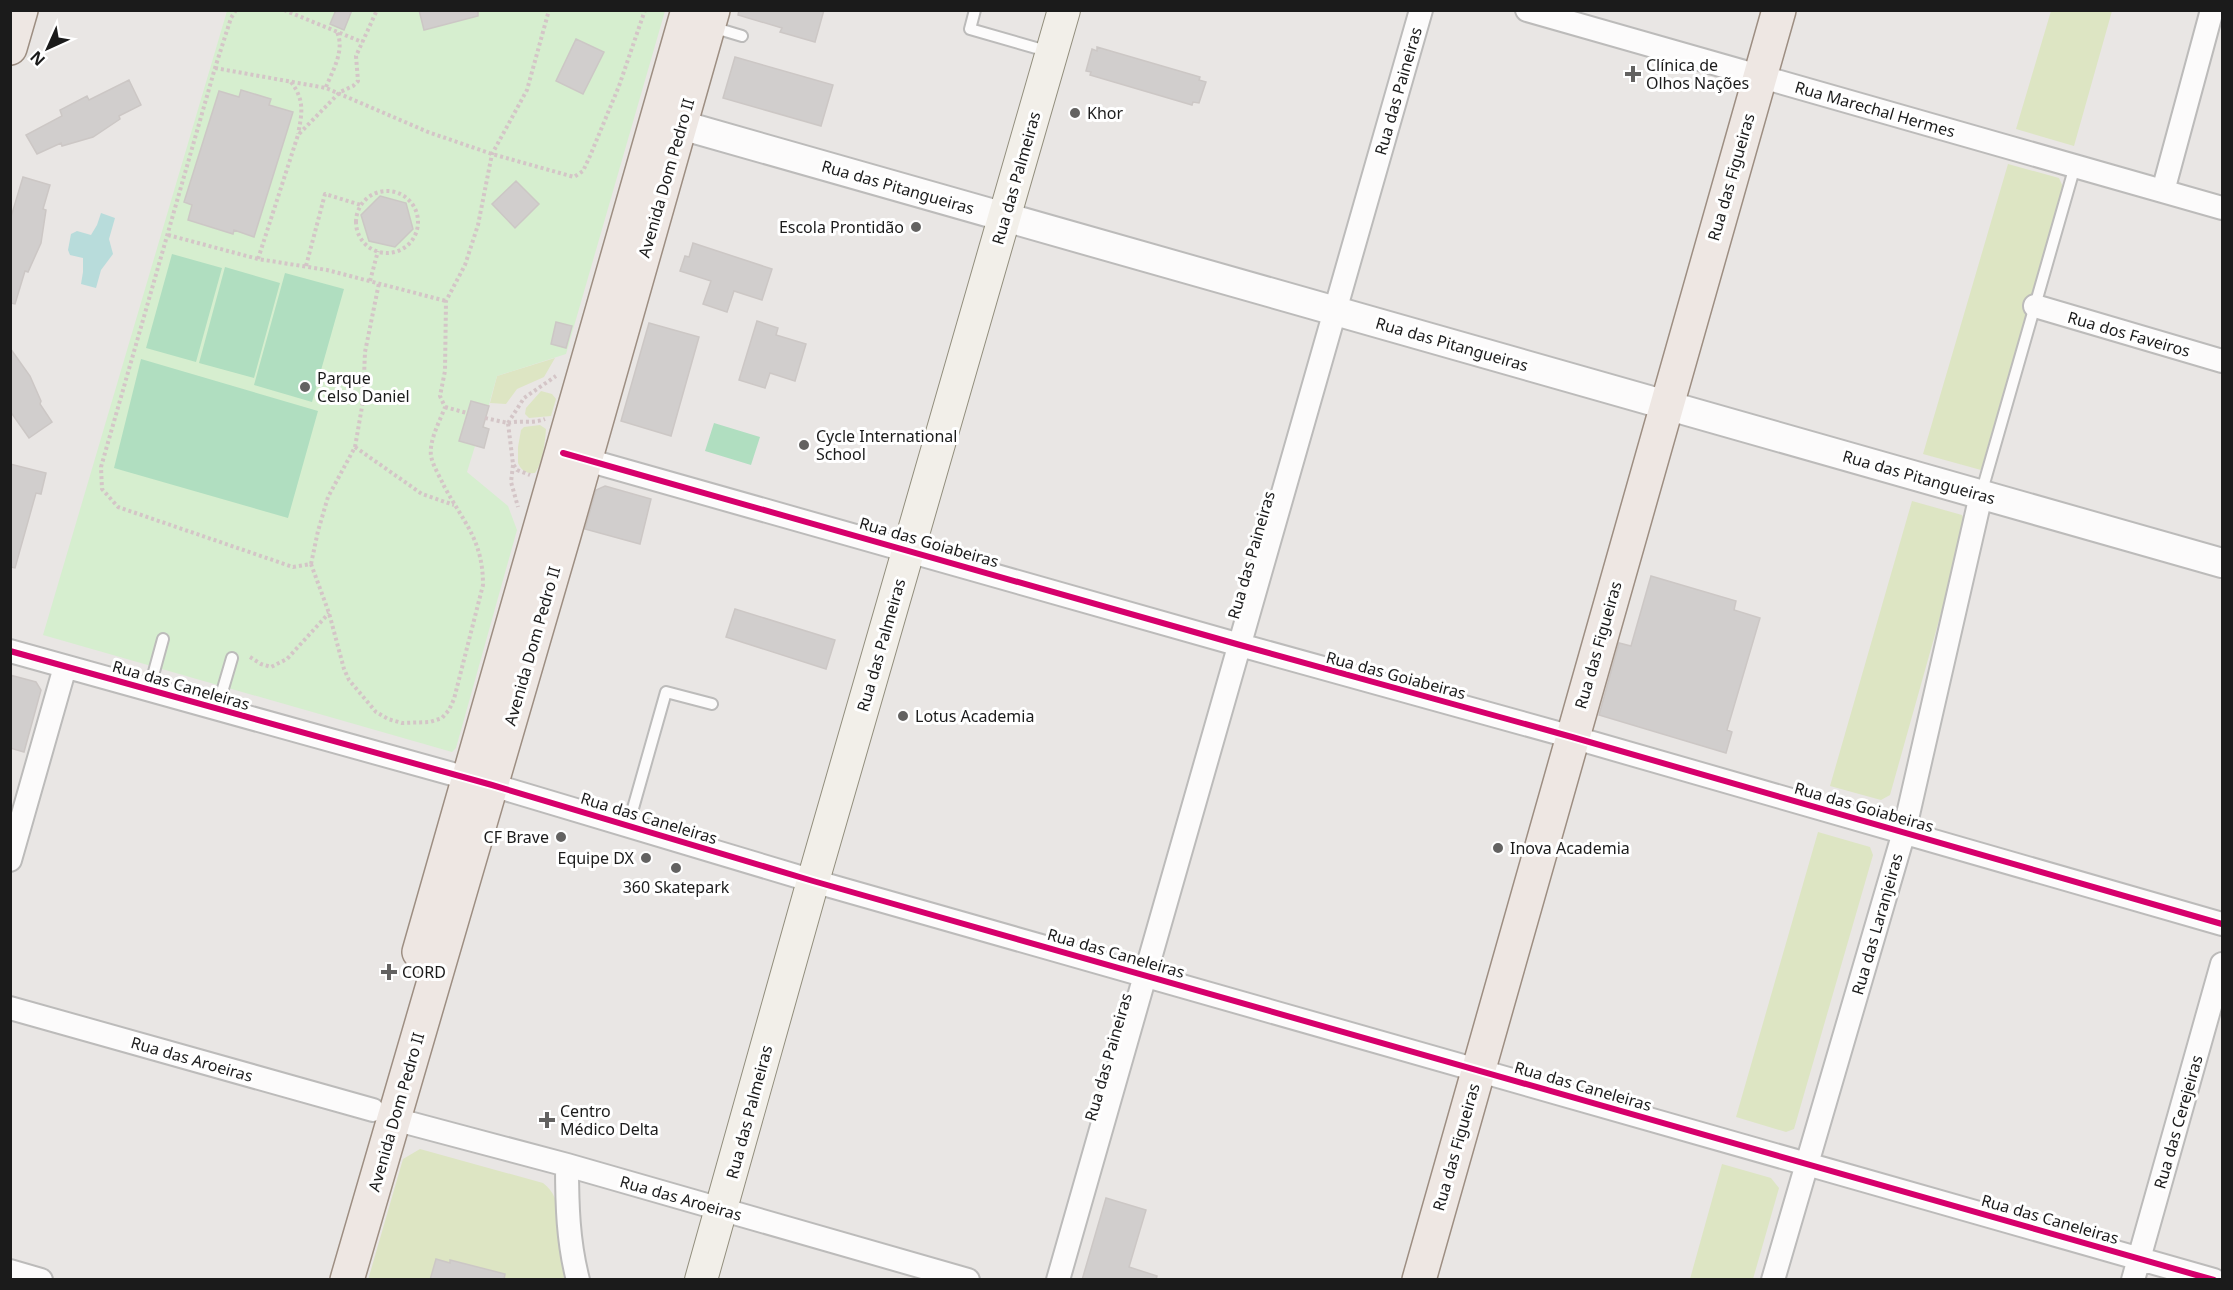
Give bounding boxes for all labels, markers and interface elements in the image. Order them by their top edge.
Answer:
north arrow [18,18,78,78]
street label: Rua das Paineiras [1369,24,1427,158]
text: N [25,46,50,71]
place label: Clínica de Olhos Nações [1646,54,1749,94]
marker: Clínica de Olhos Nações [1624,65,1642,83]
street label: Rua Marechal Hermes [1792,76,1958,142]
street label: Avenida Dom Pedro II [633,96,699,260]
place label: Khor [1087,102,1123,124]
marker: Khor [1068,106,1082,120]
street label: Rua das Palmeiras [986,109,1046,247]
street label: Rua das Figueiras [1702,111,1760,243]
street label: Rua das Pitangueiras [819,155,977,219]
place label: Escola Prontidão [779,216,904,238]
marker: Escola Prontidão [909,220,923,234]
street label: Rua dos Faveiros [2065,306,2193,362]
street label: Rua das Pitangueiras [1373,312,1531,376]
place label: Parque Celso Daniel [317,367,410,407]
marker: Parque Celso Daniel [298,380,312,394]
place label: Cycle International School [816,425,957,465]
marker: Cycle International School [797,438,811,452]
street label: Rua das Pitangueiras [1840,445,1998,509]
street label: Rua das Paineiras [1222,488,1280,622]
street label: Rua das Goiabeiras [857,512,1001,572]
street label: Avenida Dom Pedro II [499,564,565,728]
street label: Rua das Palmeiras [851,576,911,714]
street label: Rua das Figueiras [1569,579,1627,711]
street label: Rua das Goiabeiras [1324,646,1468,704]
street label: Rua das Caneleiras [110,655,252,715]
place label: Lotus Academia [915,705,1034,727]
marker: Lotus Academia [896,709,910,723]
street label: Rua das Goiabeiras [1792,777,1936,837]
street label: Rua das Caneleiras [578,787,720,849]
place label: CF Brave [484,826,549,848]
marker: CF Brave [554,830,568,844]
place label: Inova Academia [1510,837,1630,859]
marker: Inova Academia [1491,841,1505,855]
place label: Equipe DX [557,847,635,869]
marker: Equipe DX [639,851,653,865]
street label: Rua das Laranjeiras [1846,851,1908,997]
marker: 360 Skatepark [669,861,683,875]
place label: 360 Skatepark [623,876,730,898]
street label: Rua das Caneleiras [1045,923,1187,983]
place label: CORD [402,961,446,983]
marker: CORD [380,963,398,981]
street label: Rua das Paineiras [1079,990,1137,1124]
street label: Avenida Dom Pedro II [363,1030,429,1194]
street label: Rua das Aroeiras [128,1031,256,1087]
street label: Rua das Palmeiras [721,1043,777,1181]
street label: Rua das Cerejeiras [2148,1053,2208,1191]
street label: Rua das Caneleiras [1512,1056,1654,1116]
street label: Rua das Figueiras [1427,1081,1485,1213]
place label: Centro Médico Delta [560,1100,659,1140]
marker: Centro Médico Delta [538,1111,556,1129]
street label: Rua das Aroeiras [617,1170,745,1226]
street label: Rua das Caneleiras [1979,1189,2121,1249]

